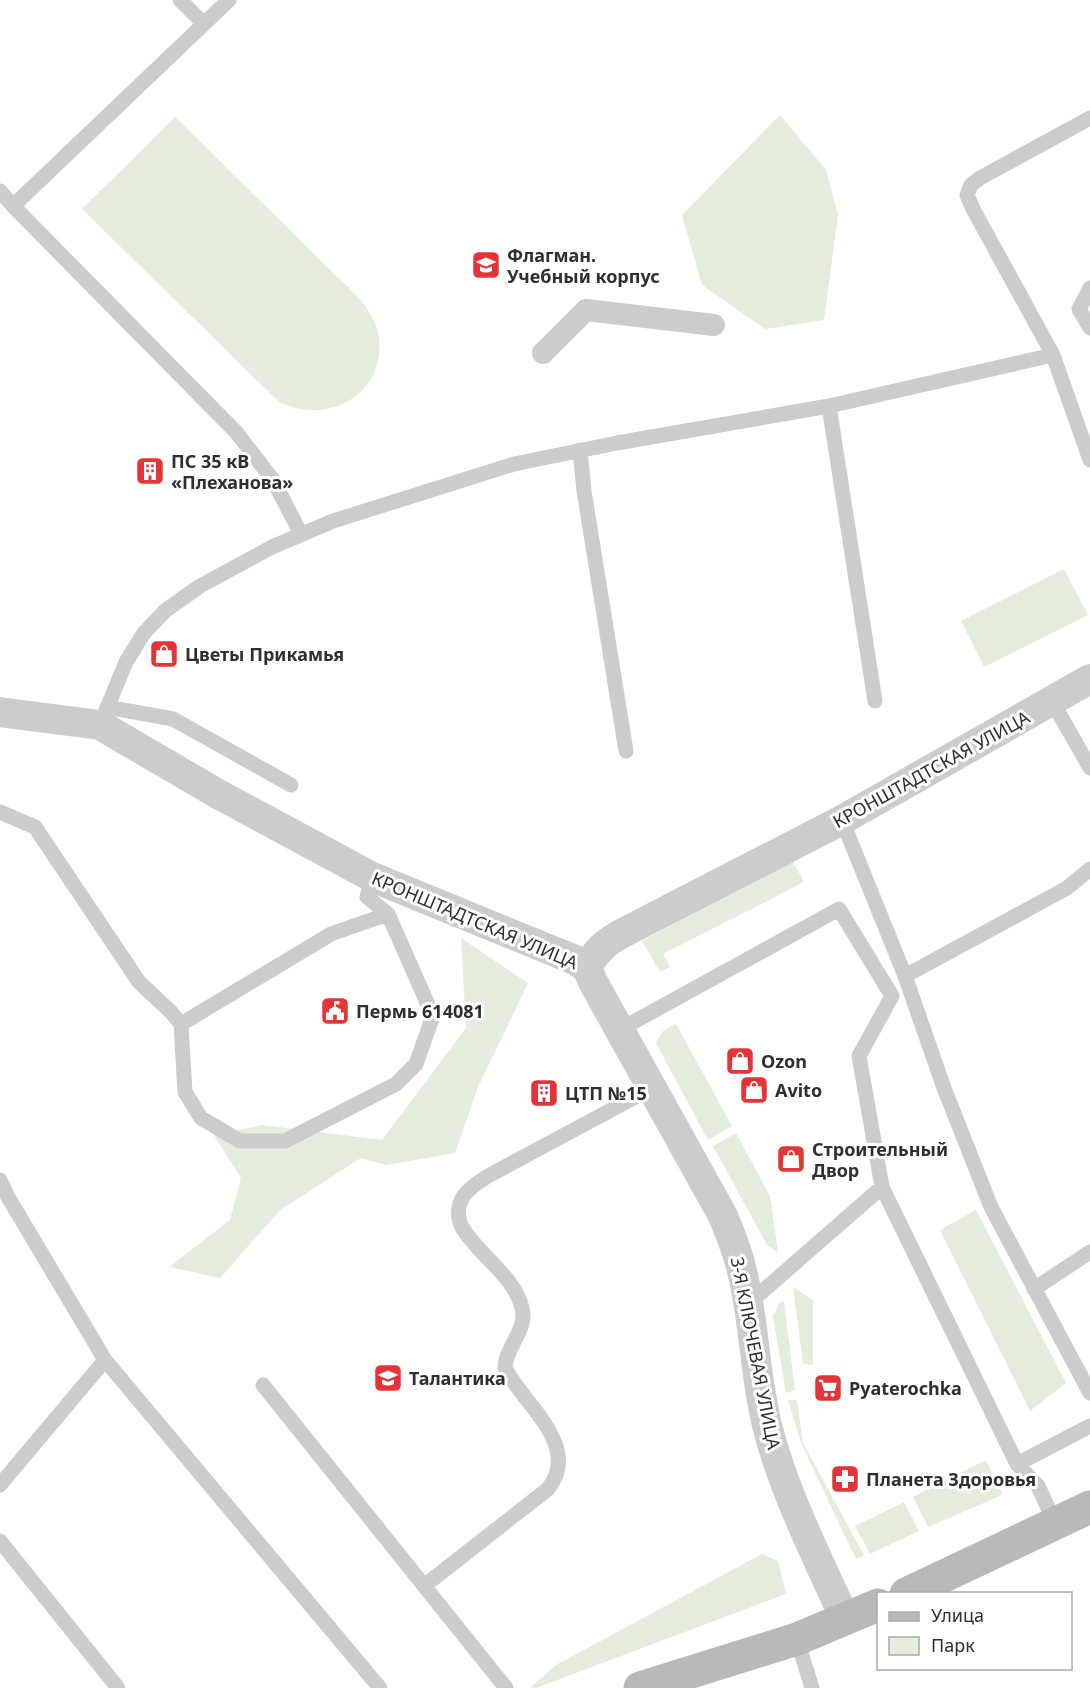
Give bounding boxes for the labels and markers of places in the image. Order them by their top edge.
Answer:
place label: Флагман. Учебный корпус [507,243,660,288]
school or university icon: Флагман. Учебный корпус [470,249,502,281]
place label: ПС 35 кВ «Плеханова» [171,449,293,494]
building icon: ПС 35 кВ «Плеханова» [134,455,166,487]
shop icon: Цветы Прикамья [148,638,180,670]
place label: Цветы Прикамья [185,642,344,666]
public building icon: Пермь 614081 [319,995,351,1027]
place label: Пермь 614081 [356,999,484,1023]
shop icon: Ozon [724,1045,756,1077]
place label: Ozon [761,1049,807,1073]
shop icon: Avito [738,1074,770,1106]
building icon: ЦТП №15 [528,1077,560,1109]
place label: Avito [775,1078,822,1102]
place label: ЦТП №15 [565,1081,647,1105]
place label: Строительный Двор [812,1137,948,1182]
shop icon: Строительный Двор [775,1143,807,1175]
school or university icon: Талантика [372,1362,404,1394]
place label: Талантика [409,1366,506,1390]
supermarket icon: Pyaterochka [812,1372,844,1404]
place label: Pyaterochka [849,1376,962,1400]
pharmacy icon: Планета Здоровья [829,1463,861,1495]
place label: Планета Здоровья [866,1467,1036,1491]

